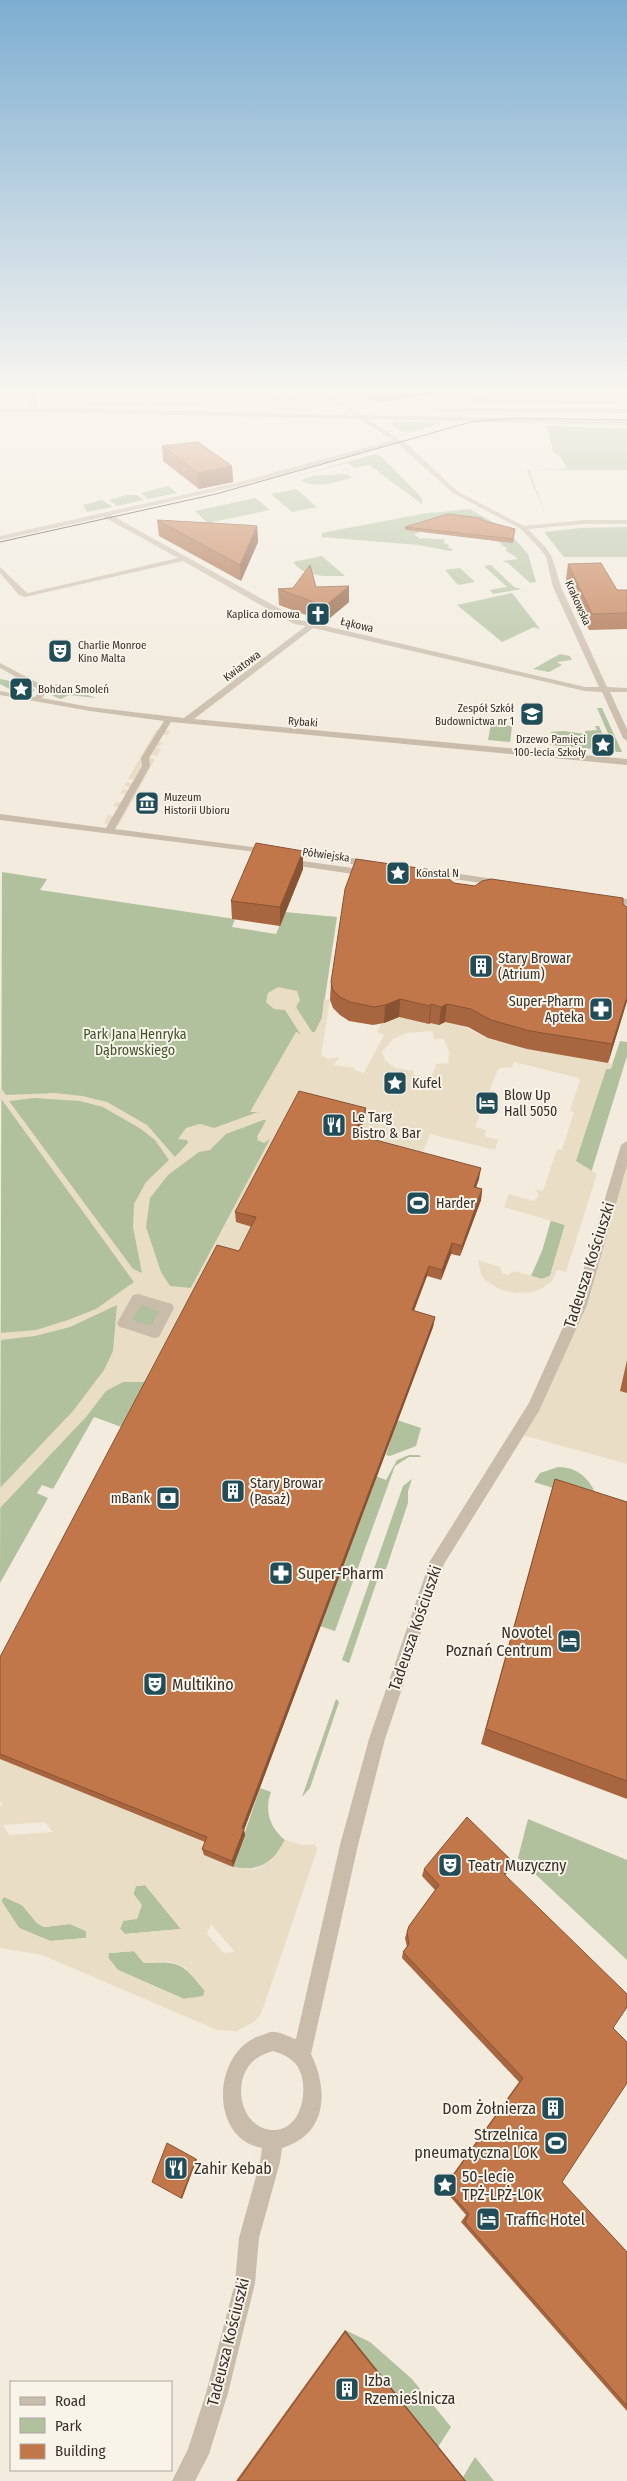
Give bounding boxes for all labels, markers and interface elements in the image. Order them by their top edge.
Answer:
street label: Krakowska [562,579,594,627]
church icon: Kaplica domowa [305,601,331,627]
place label: Kaplica domowa [226,608,300,621]
street label: Łąkowa [339,615,375,635]
theatre icon: Charlie Monroe Kino Malta [47,638,73,664]
place label: Charlie Monroe Kino Malta [78,639,146,665]
street label: Kwiatowa [221,648,263,684]
place icon: Bohdan Smoleń [8,676,34,702]
place label: Bohdan Smoleń [38,683,109,696]
school or university icon: Zespół Szkół Budownictwa nr 1 [519,701,545,727]
place label: Zespół Szkół Budownictwa nr 1 [435,702,515,728]
street label: Rybaki [288,714,319,730]
place icon: Drzewo Pamięci 100-lecia Szkoły [590,732,616,758]
place label: Drzewo Pamięci 100-lecia Szkoły [514,733,586,759]
museum icon: Muzeum Historii Ubioru [134,790,160,816]
place label: Muzeum Historii Ubioru [164,791,230,817]
street label: Półwiejska [301,845,351,865]
place icon: Konstal N [385,860,411,886]
place label: Konstal N [416,867,459,880]
place label: Stary Browar (Atrium) [498,950,571,983]
building icon: Stary Browar (Atrium) [468,953,494,979]
place label: Super-Pharm Apteka [509,993,584,1026]
pharmacy icon: Super-Pharm Apteka [588,996,614,1022]
park label: Park Jana Henryka Dąbrowskiego [83,1026,187,1059]
place icon: Kufel [382,1070,408,1096]
place label: Kufel [412,1075,442,1092]
place label: Blow Up Hall 5050 [504,1087,557,1120]
hotel icon: Blow Up Hall 5050 [474,1090,500,1116]
place label: Le Targ Bistro & Bar [352,1109,421,1142]
restaurant icon: Le Targ Bistro & Bar [321,1112,347,1138]
sports icon: Harder [405,1190,431,1216]
place label: Harder [436,1195,475,1212]
street label: Tadeusza Kościuszki [560,1200,618,1330]
place label: Stary Browar (Pasaż) [250,1475,323,1508]
building icon: Stary Browar (Pasaż) [220,1478,246,1504]
bank icon: mBank [155,1485,181,1511]
place label: mBank [111,1490,150,1507]
pharmacy icon: Super-Pharm [268,1560,294,1586]
street label: Tadeusza Kościuszki [385,1563,445,1693]
place label: Super-Pharm [298,1564,384,1583]
place label: Novotel Poznań Centrum [445,1623,552,1660]
hotel icon: Novotel Poznań Centrum [556,1628,582,1654]
theatre icon: Multikino [142,1671,168,1697]
place label: Multikino [172,1675,234,1694]
theatre icon: Teatr Muzyczny [437,1852,463,1878]
place label: Teatr Muzyczny [468,1856,567,1875]
building icon: Dom Żołnierza [540,2095,566,2121]
place label: Dom Żołnierza [442,2099,536,2118]
place label: Strzelnica pneumatyczna LOK [414,2125,539,2162]
sports icon: Strzelnica pneumatyczna LOK [543,2130,569,2156]
restaurant icon: Zahir Kebab [163,2155,189,2181]
place label: Zahir Kebab [194,2159,272,2178]
place label: 50-lecie TPŻ-LPŻ-LOK [462,2167,543,2204]
place icon: 50-lecie TPŻ-LPŻ-LOK [432,2172,458,2198]
hotel icon: Traffic Hotel [475,2206,501,2232]
place label: Traffic Hotel [506,2210,585,2229]
street label: Tadeusza Kościuszki [203,2276,253,2408]
place label: Izba Rzemieślnicza [364,2371,456,2408]
building icon: Izba Rzemieślnicza [334,2376,360,2402]
legend [10,2381,172,2471]
text: Road [55,2392,86,2410]
text: Park [55,2417,82,2435]
text: Building [55,2442,106,2460]

